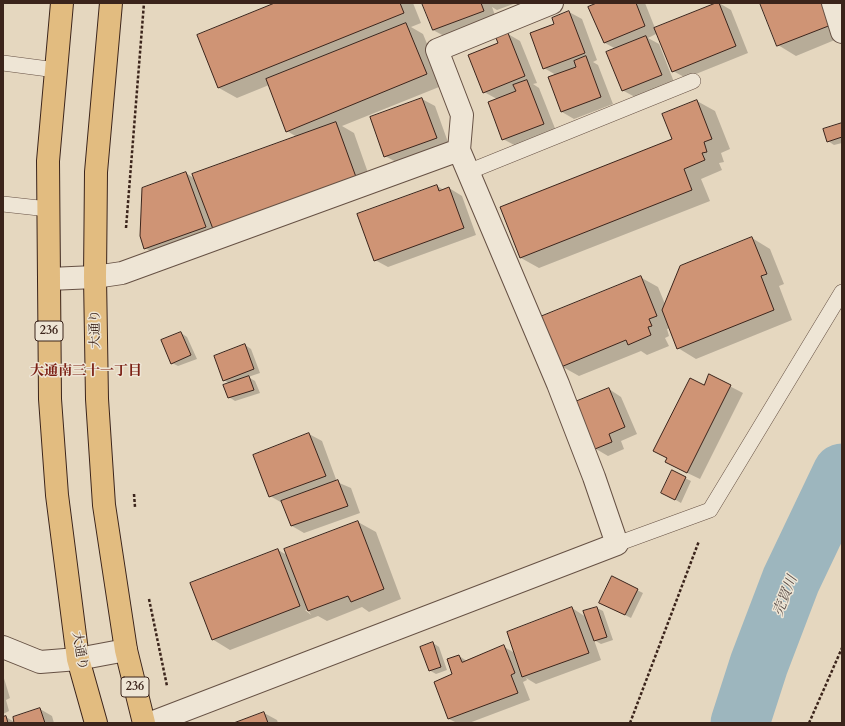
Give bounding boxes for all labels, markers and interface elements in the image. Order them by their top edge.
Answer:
street label: 大通り [88,309,104,349]
road number: 236 [35,321,63,341]
district label: 大通南三十一丁目 [30,364,142,380]
water label: 売買川 [770,573,802,619]
street label: 大通り [68,630,90,672]
road number: 236 [121,677,149,697]

